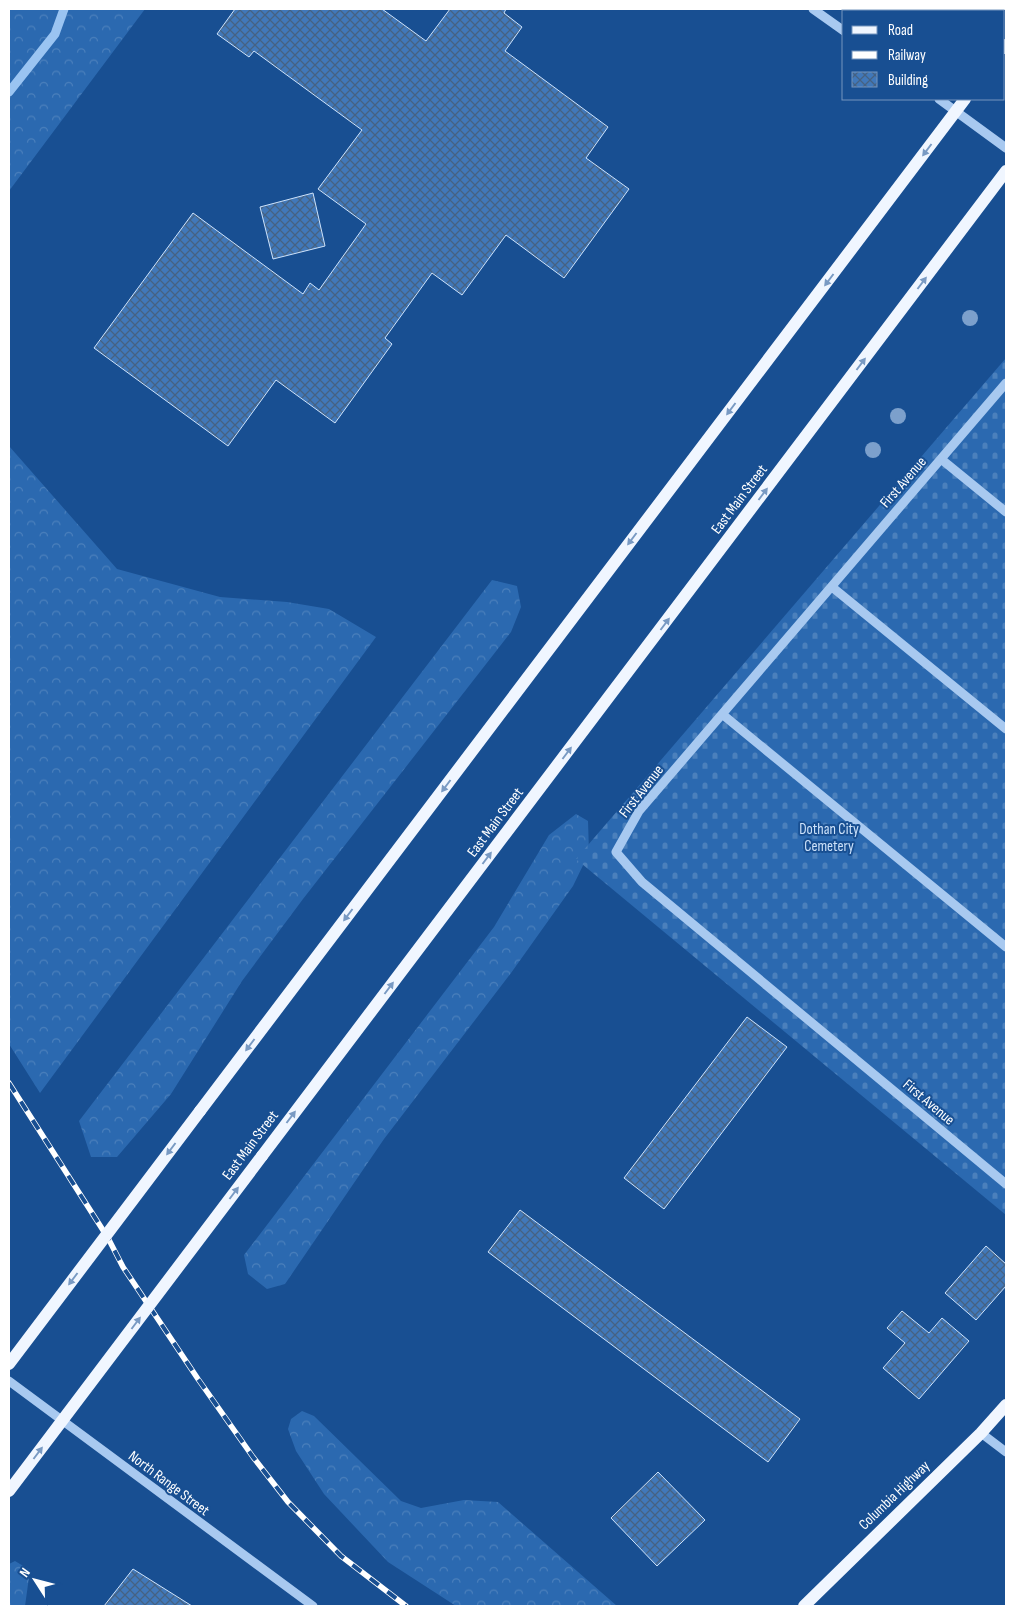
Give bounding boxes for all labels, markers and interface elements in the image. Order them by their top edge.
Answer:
legend [842,10,1005,100]
text: Road [888,21,913,40]
text: Railway [888,46,926,65]
text: Building [888,71,928,90]
one-way arrow [921,143,932,156]
one-way arrow [823,273,834,286]
one-way arrow [917,276,927,290]
one-way arrow [855,358,866,371]
one-way arrow [725,402,736,415]
street label: First Avenue [876,453,931,512]
street label: East Main Street [707,461,772,538]
one-way arrow [757,488,768,501]
one-way arrow [627,532,638,545]
one-way arrow [659,618,670,631]
one-way arrow [562,746,572,760]
street label: First Avenue [615,761,668,822]
one-way arrow [441,779,451,792]
street label: East Main Street [463,784,528,861]
park label: Dothan City Cemetery [799,820,859,856]
one-way arrow [482,852,493,865]
one-way arrow [343,908,353,922]
one-way arrow [384,982,395,995]
one-way arrow [245,1038,255,1052]
street label: First Avenue [899,1075,958,1130]
street label: East Main Street [218,1107,283,1184]
one-way arrow [286,1110,296,1124]
one-way arrow [166,1143,176,1156]
one-way arrow [229,1186,239,1200]
one-way arrow [68,1272,78,1286]
one-way arrow [131,1316,141,1330]
one-way arrow [33,1446,43,1460]
street label: North Range Street [124,1447,213,1520]
street label: Columbia Highway [855,1457,934,1534]
north arrow [10,1555,60,1605]
text: N [16,1565,34,1581]

